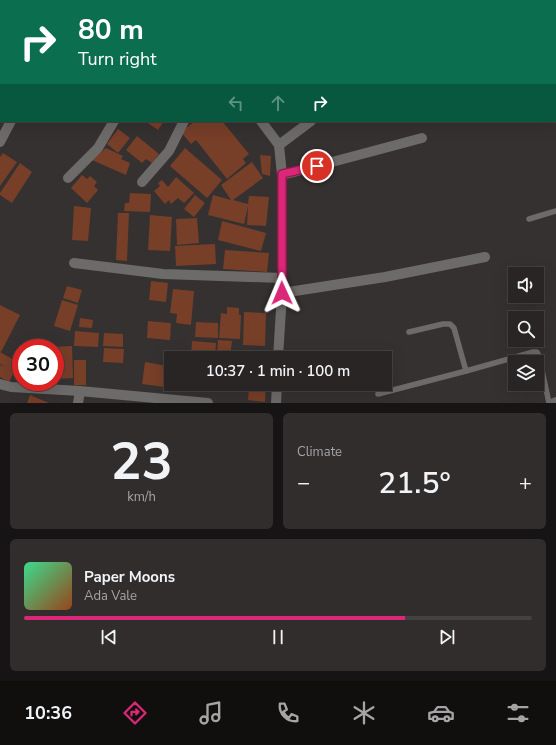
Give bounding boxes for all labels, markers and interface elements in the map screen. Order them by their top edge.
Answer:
text: 80 m [78,11,144,49]
icon: right [12,16,64,68]
text: Turn right [78,47,157,71]
icon: left [225,92,247,114]
icon: ahead [267,92,289,114]
icon: right [309,92,331,114]
pin [300,149,334,183]
icon: arrive [306,155,328,177]
map controls [508,267,544,391]
button: sound [508,267,544,303]
position arrow [261,272,303,314]
button: search [508,311,544,347]
speed limit sign: 30 [12,339,64,391]
button: layers [508,355,544,391]
text: 10:37 · 1 min · 100 m [206,361,350,381]
text: 23 [110,426,173,497]
text: Climate [297,443,342,461]
text: 21.5° [378,463,451,504]
text: − [297,468,310,498]
text: + [519,468,532,498]
text: km/h [127,488,156,506]
text: Paper Moons [84,567,175,587]
text: Ada Vale [84,587,137,605]
icon: previous [98,626,120,648]
icon: pause [267,626,289,648]
icon: next [436,626,458,648]
icon: directions [121,699,149,727]
icon: music [197,699,225,727]
icon: phone [274,699,302,727]
icon: climate [350,699,378,727]
icon: car [427,699,455,727]
icon: filters [504,699,532,727]
text: 10:36 [24,701,72,725]

